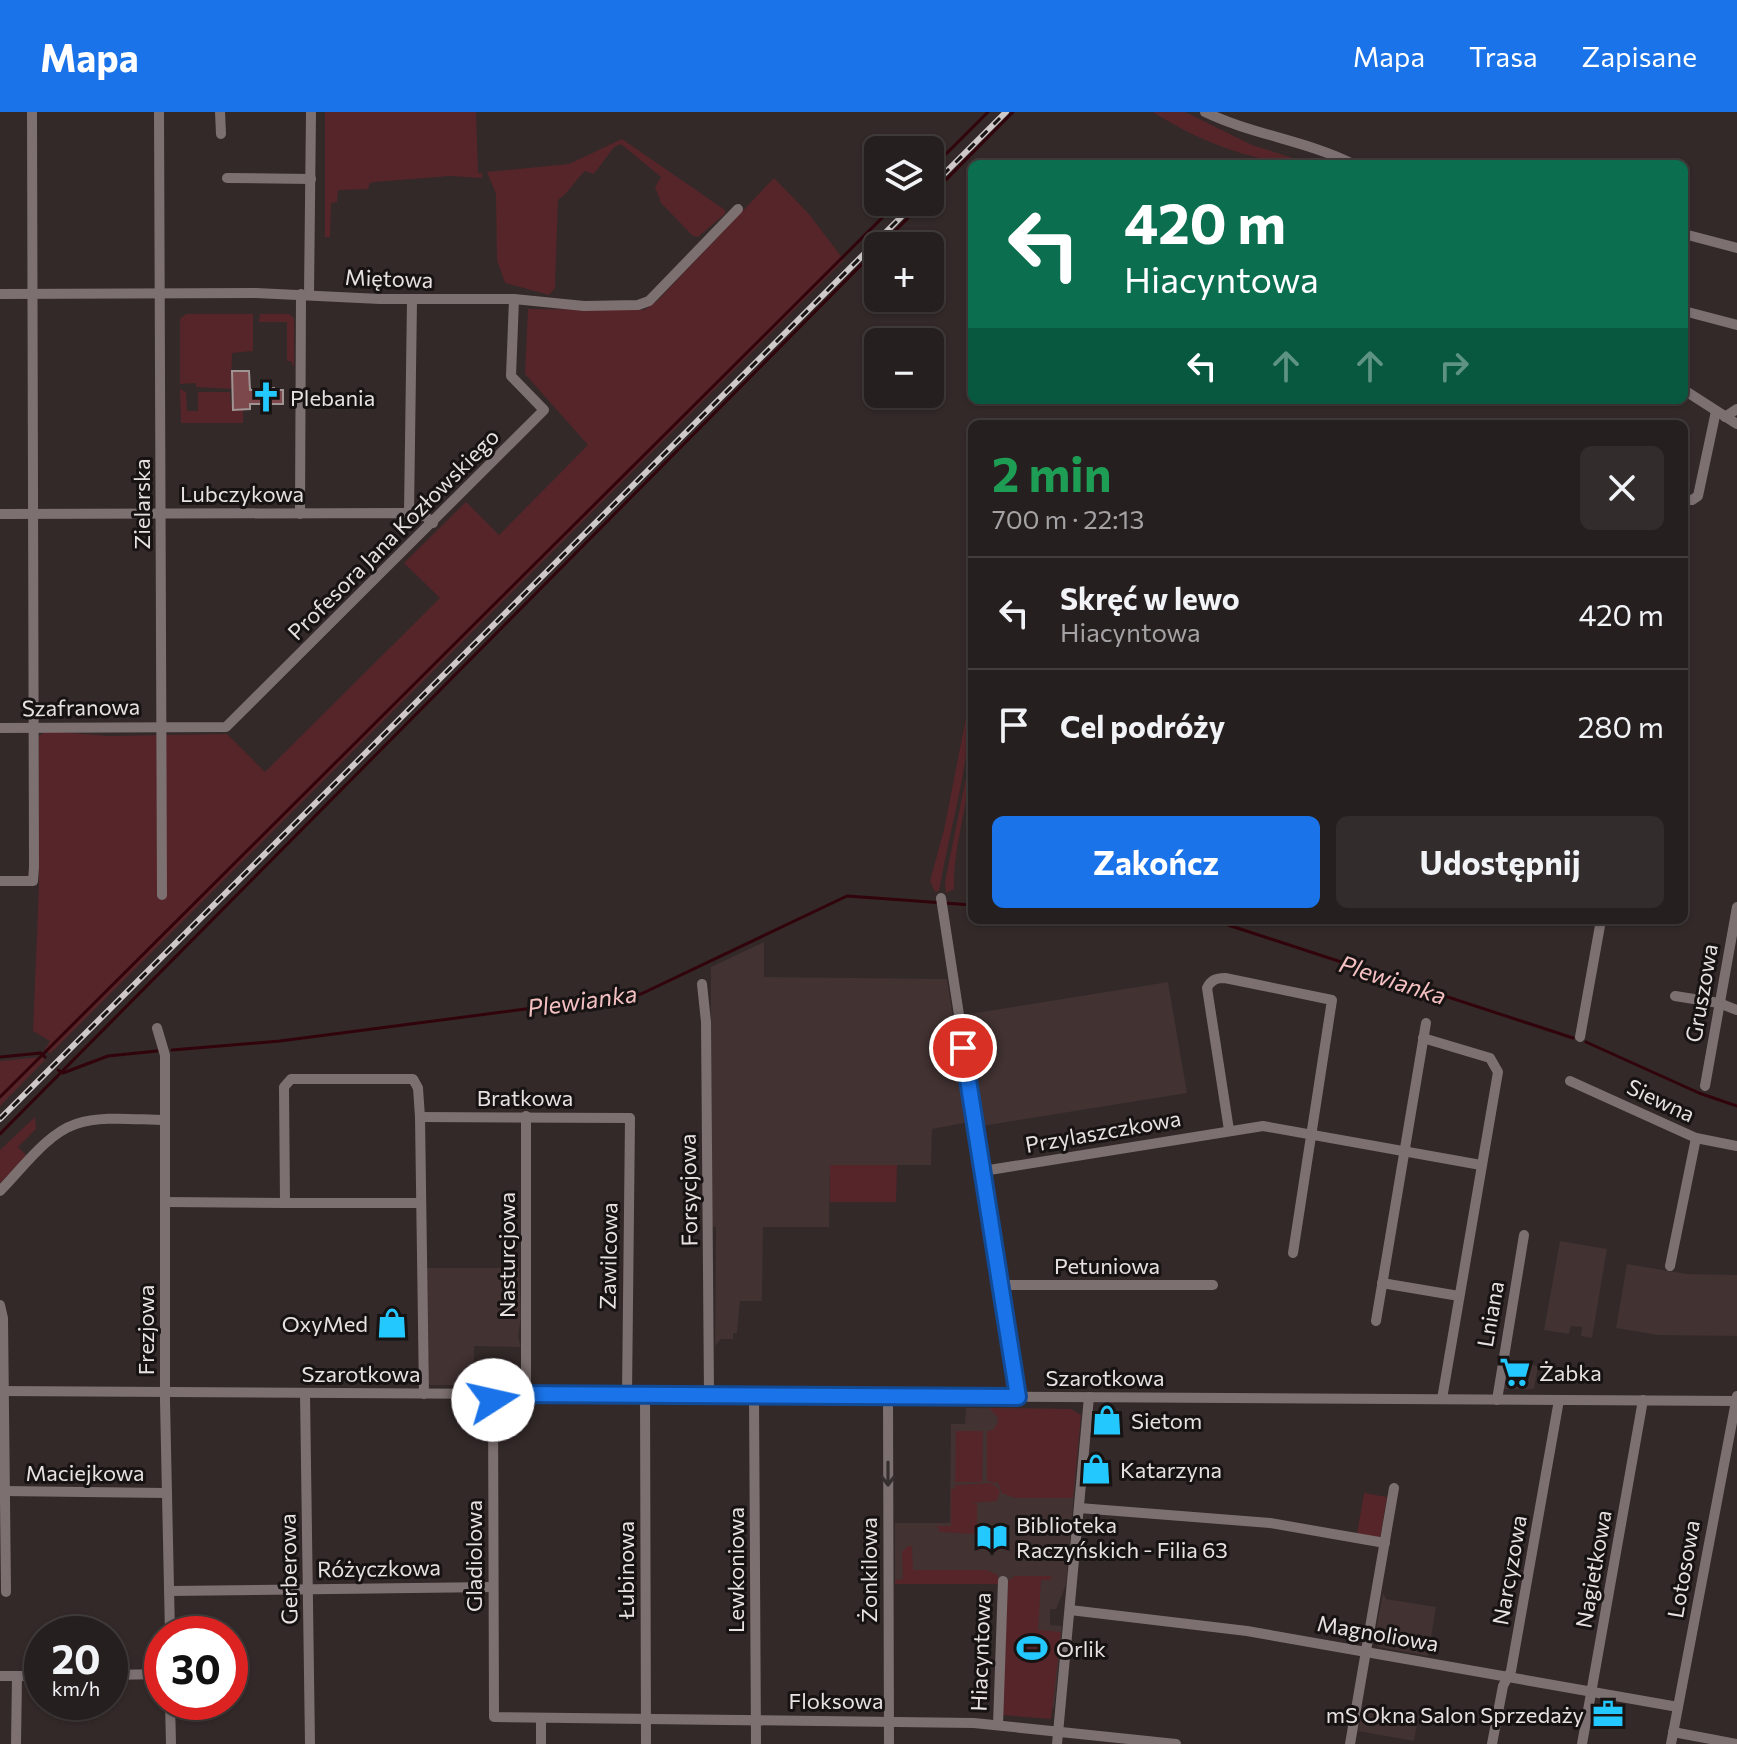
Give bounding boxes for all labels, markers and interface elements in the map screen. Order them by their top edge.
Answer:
text: Mapa [40,33,139,80]
text: Mapa [1353,39,1425,73]
text: Trasa [1469,39,1538,73]
text: Zapisane [1582,39,1697,73]
map controls [864,136,944,408]
button: layers [864,136,944,216]
text: 420 m [1124,187,1286,256]
icon: left [992,192,1096,296]
button: + [864,232,944,312]
text: Hiacyntowa [1124,256,1319,300]
street label: Miętowa [344,263,434,293]
button: − [864,328,944,408]
icon: left [1180,344,1224,388]
icon: ahead [1264,344,1308,388]
icon: ahead [1348,344,1392,388]
icon: right [1432,344,1476,388]
church icon: Plebania [249,380,283,414]
place label: Plebania [290,384,375,411]
street label: Profesora Jana Kozłowskiego [282,423,504,645]
text: 2 min [992,443,1112,502]
button: close [1580,446,1664,530]
street label: Zielarska [128,459,155,549]
street label: Lubczykowa [180,480,304,507]
text: 700 m · 22:13 [992,503,1144,534]
text: Skręć w lewo [1060,579,1240,616]
icon: left [992,591,1036,635]
text: 420 m [1578,595,1664,632]
text: Hiacyntowa [1060,616,1201,647]
street label: Szafranowa [22,692,140,722]
icon: arrive [992,703,1036,747]
text: Cel podróży [1060,707,1225,744]
text: 280 m [1578,707,1664,744]
button: Zakończ [992,816,1320,908]
button: Udostępnij [1336,816,1664,908]
street label: Gruszowa [1679,942,1723,1044]
water label: Plewianka [1336,948,1450,1010]
water label: Plewianka [525,978,639,1022]
pin [929,1014,997,1082]
icon: arrive [941,1026,985,1070]
street label: Siewna [1623,1073,1699,1127]
street label: Bratkowa [477,1084,573,1111]
street label: Przylaszczkowa [1023,1104,1183,1158]
street label: Forsycjowa [674,1133,702,1247]
street label: Nasturcjowa [493,1192,520,1318]
street label: Zawilcowa [594,1202,622,1310]
street label: Petuniowa [1054,1252,1160,1279]
street label: Lniana [1471,1279,1509,1349]
street label: Frezjowa [132,1285,159,1375]
shop icon: OxyMed [375,1306,409,1340]
place label: OxyMed [282,1310,368,1337]
supermarket icon: Żabka [1498,1355,1532,1389]
position arrow [451,1358,535,1442]
place label: Żabka [1539,1359,1602,1386]
street label: Szarotkowa [302,1360,420,1387]
street label: Szarotkowa [1046,1364,1164,1391]
shop icon: Sietom [1090,1403,1124,1437]
place label: Sietom [1131,1407,1202,1434]
shop icon: Katarzyna [1079,1452,1113,1486]
place label: Katarzyna [1120,1456,1222,1483]
street label: Maciejkowa [25,1459,145,1486]
one-way arrow [880,1460,896,1487]
street label: Gladiolowa [460,1500,487,1612]
street label: Lewkoniowa [722,1507,749,1633]
street label: Nagietkowa [1569,1508,1617,1630]
place label: Biblioteka Raczyńskich - Filia 63 [1016,1511,1228,1563]
street label: Gerberowa [274,1513,302,1625]
street label: Narcyzowa [1486,1513,1532,1627]
street label: Żonkilowa [855,1517,882,1623]
street label: Lotosowa [1661,1518,1705,1620]
library icon: Biblioteka Raczyńskich - Filia 63 [975,1520,1009,1554]
street label: Łubinowa [612,1521,639,1620]
street label: Różyczkowa [317,1553,441,1583]
street label: Hiacyntowa [964,1592,996,1712]
street label: Magnoliowa [1315,1609,1441,1657]
speed limit sign: 30 [144,1616,248,1720]
sports icon: Orlik [1015,1631,1049,1665]
text: 20 [51,1633,101,1682]
place label: Orlik [1056,1635,1106,1662]
text: km/h [52,1676,100,1700]
street label: Floksowa [789,1687,883,1714]
office icon: mS Okna Salon Sprzedaży [1591,1697,1625,1731]
place label: mS Okna Salon Sprzedaży [1326,1701,1584,1728]

